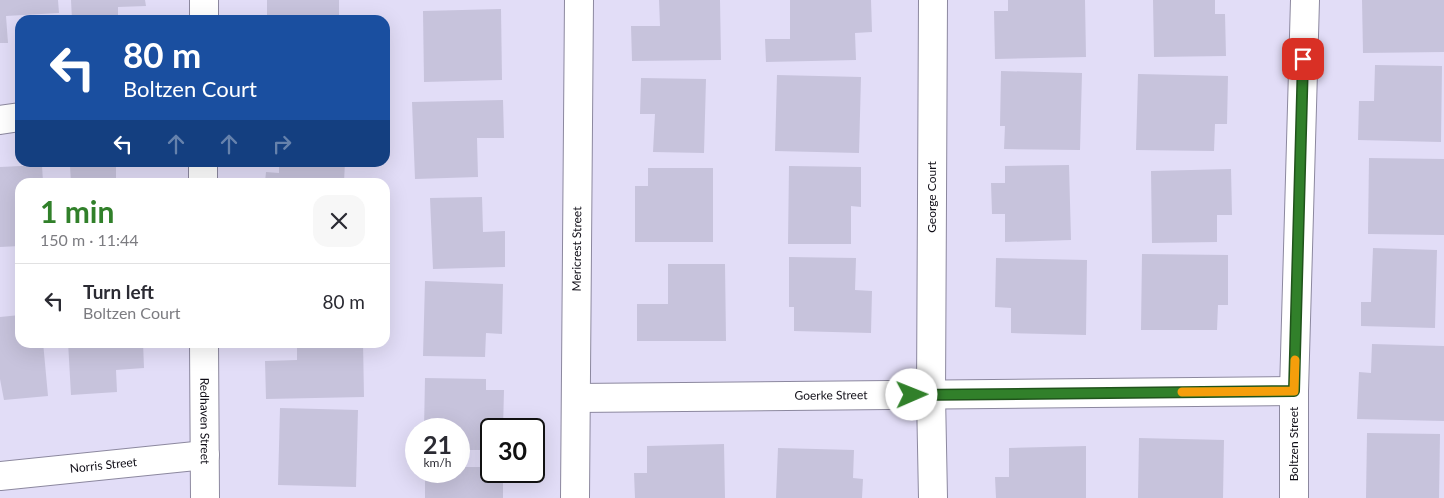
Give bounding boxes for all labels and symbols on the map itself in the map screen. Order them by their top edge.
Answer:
pin [1282,38,1324,80]
street label: George Court [924,160,939,233]
street label: Mericrest Street [569,206,584,292]
position arrow [885,368,937,420]
street label: Redhaven Street [197,378,213,465]
street label: Goerke Street [794,387,868,403]
street label: Boltzen Street [1286,406,1301,481]
speed limit sign: 30 [480,418,545,483]
street label: Norris Street [69,454,138,476]

